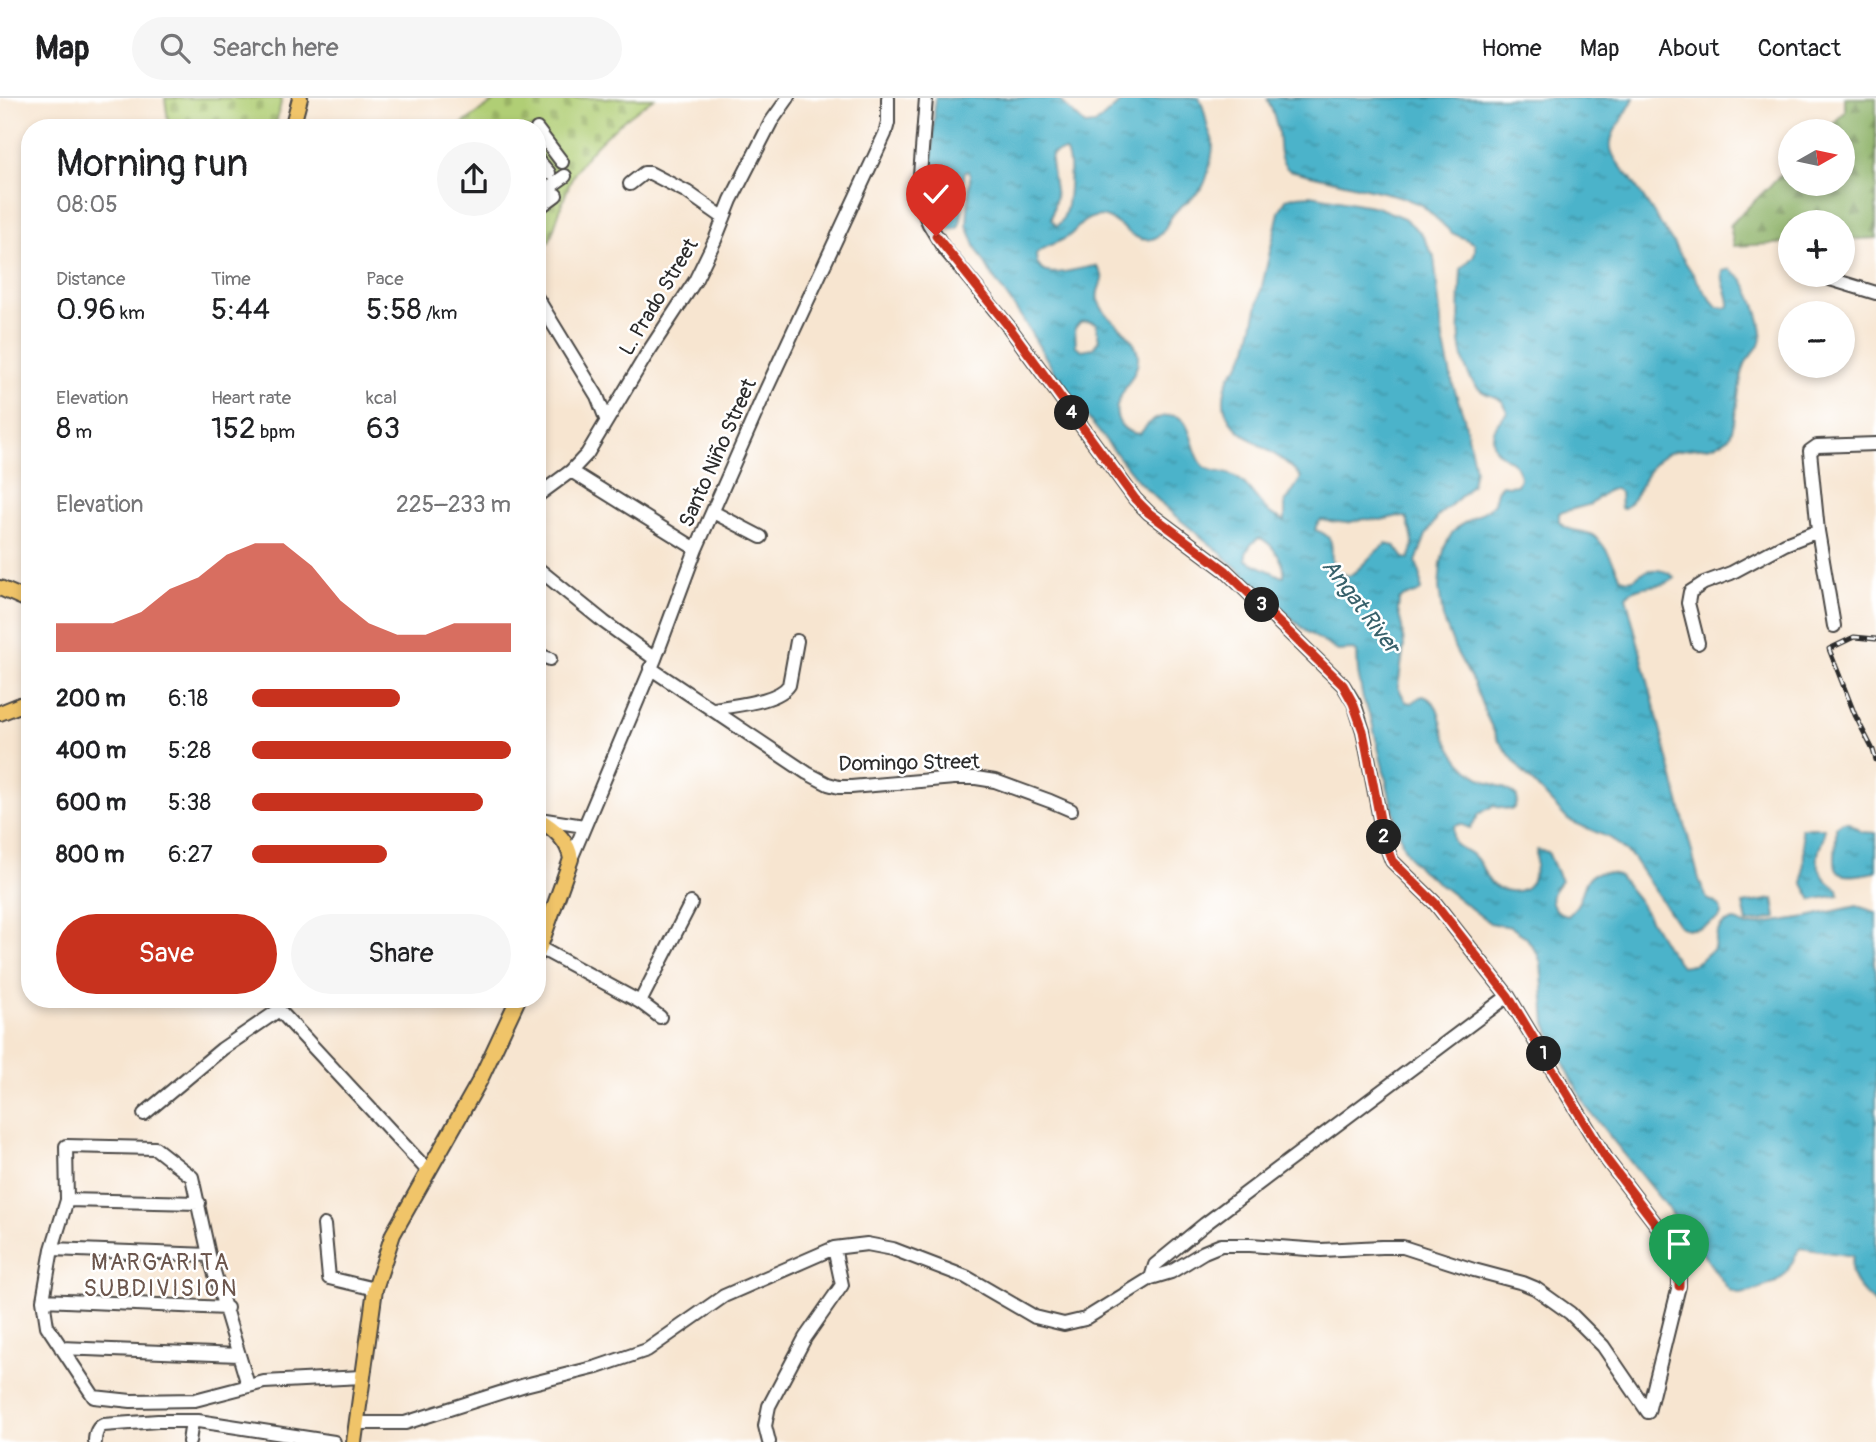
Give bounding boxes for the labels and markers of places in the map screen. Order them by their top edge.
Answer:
pin [906,164,966,236]
pin: 4 [1054,396,1090,430]
pin: 3 [1244,588,1280,622]
pin: 2 [1366,820,1402,854]
pin: 1 [1526,1037,1562,1072]
pin [1649,1214,1709,1286]

